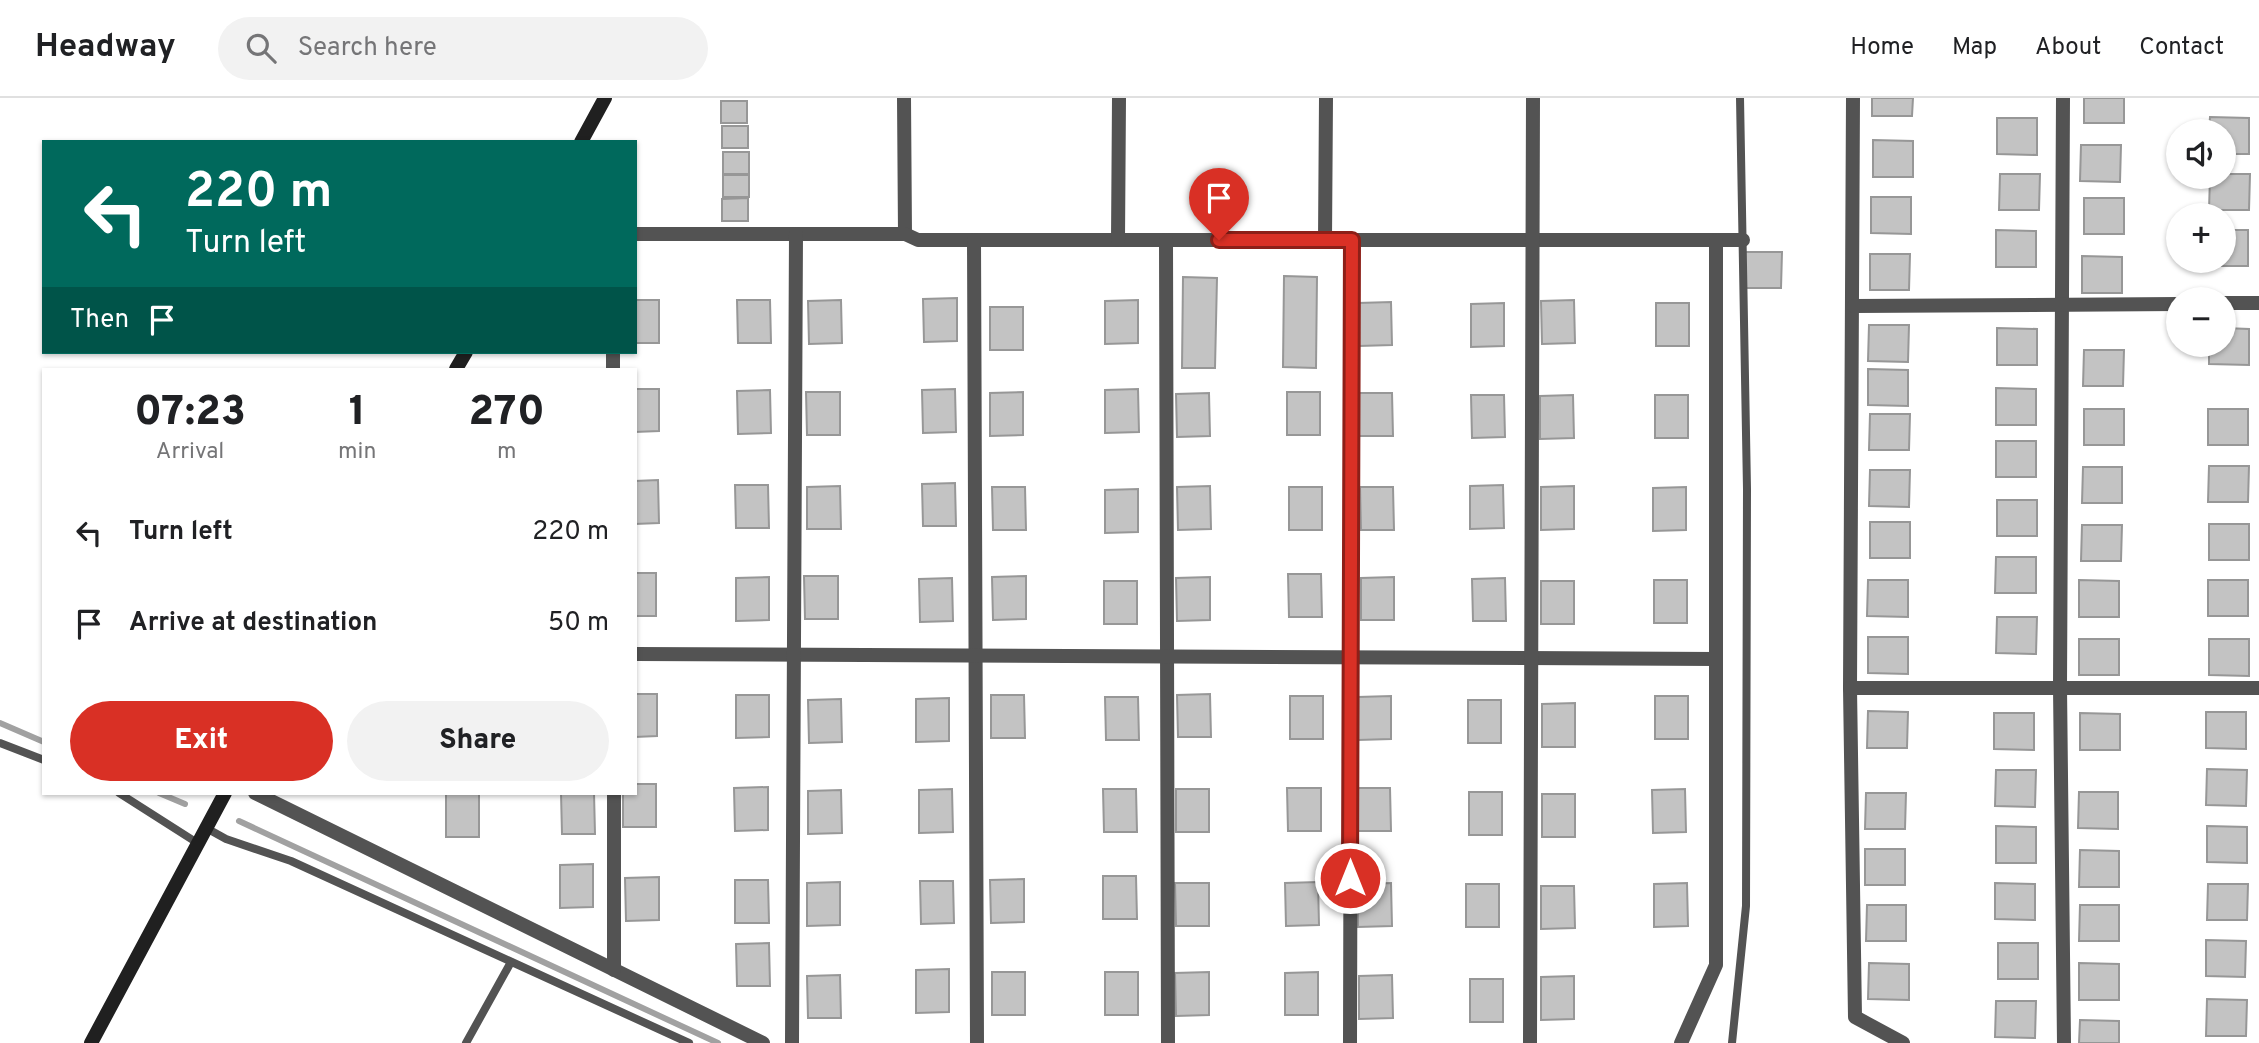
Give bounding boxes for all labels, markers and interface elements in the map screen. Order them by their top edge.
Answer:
search box [218,17,708,80]
text: Headway [35,27,176,69]
icon: search [242,29,280,67]
text: Search here [298,32,437,65]
text: Home [1850,33,1914,63]
text: Map [1952,33,1997,63]
text: About [2035,33,2101,63]
text: Contact [2139,33,2224,63]
map controls [2166,119,2236,357]
button: sound [2166,119,2236,189]
text: 220 m [185,163,332,225]
icon: left [70,168,161,259]
pin [1189,168,1249,240]
icon: arrive [1200,179,1238,217]
button: + [2166,203,2236,273]
text: Turn left [185,224,306,264]
button: − [2166,287,2236,357]
icon: arrive [143,301,181,339]
text: Then [70,304,129,337]
text: 07:23 [134,387,246,440]
text: 1 [349,387,366,440]
text: 270 [469,387,545,440]
text: Arrival [156,438,224,467]
text: min [338,438,376,467]
text: m [497,438,516,467]
icon: left [70,514,108,552]
text: Turn left [129,516,233,549]
text: 220 m [532,516,609,549]
icon: arrive [70,605,108,643]
text: Arrive at destination [129,607,377,640]
text: 50 m [548,607,609,640]
button: Exit [70,701,333,781]
button: Share [347,701,609,781]
position arrow [1313,841,1387,915]

